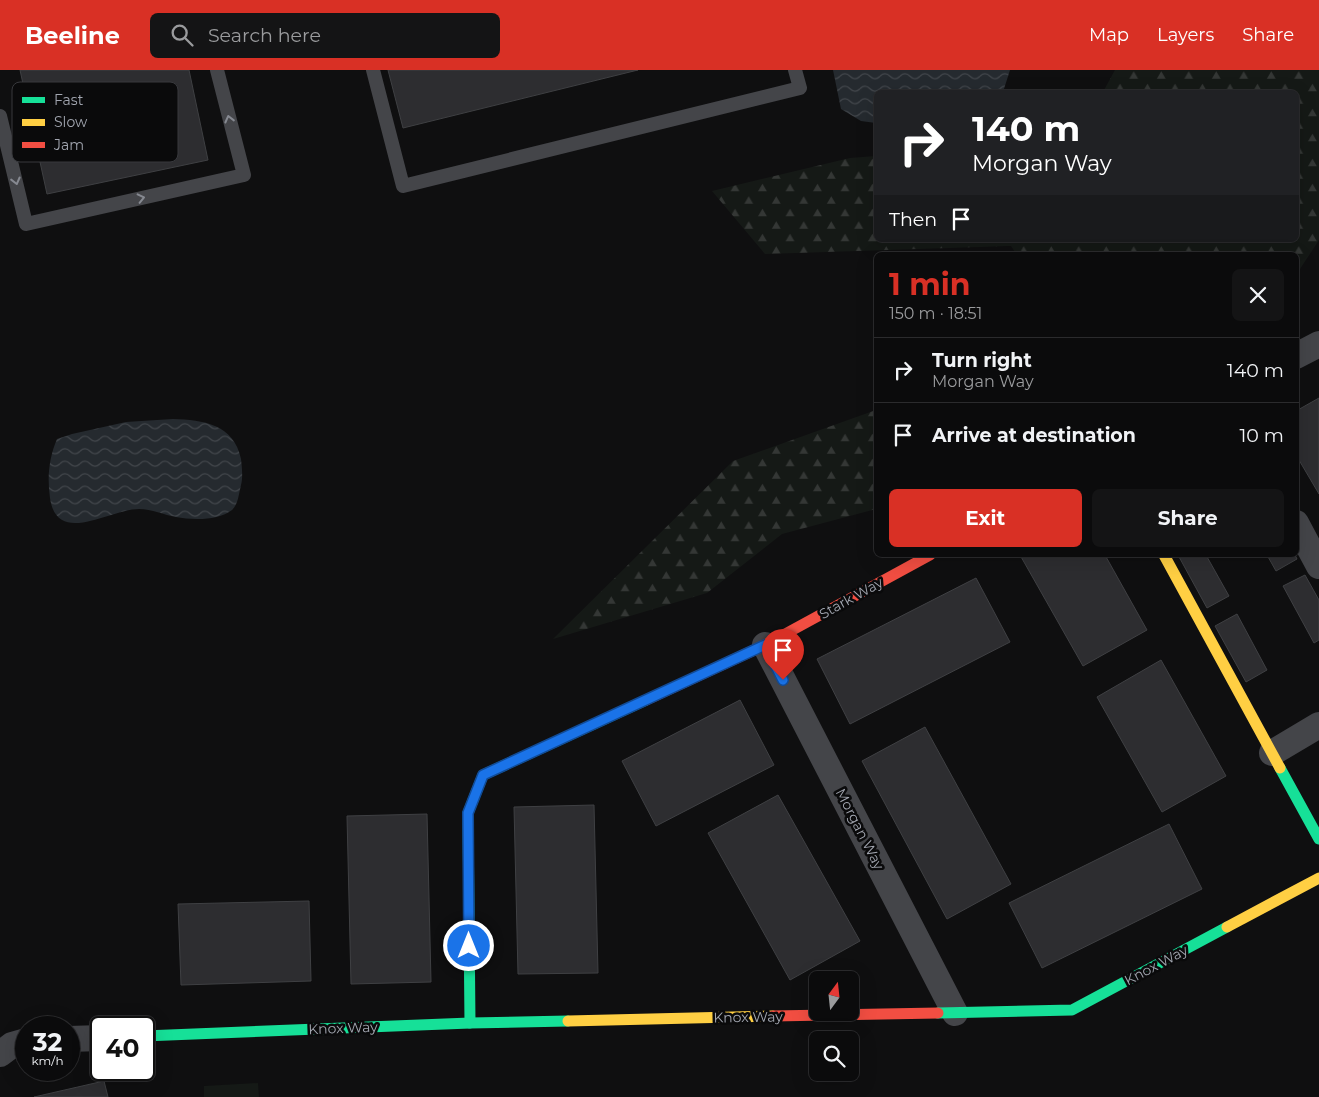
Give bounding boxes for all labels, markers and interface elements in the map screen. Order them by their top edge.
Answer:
search box [150,13,500,58]
text: Beeline [25,21,120,50]
icon: search [168,21,196,49]
text: Search here [208,24,321,47]
text: Map [1089,24,1129,46]
text: Layers [1157,24,1214,46]
text: Share [1242,24,1294,46]
legend [12,82,178,162]
text: Fast [54,91,84,109]
text: 140 m [972,107,1080,150]
icon: right [889,110,954,175]
text: Slow [54,113,88,131]
one-way arrow [224,115,235,124]
text: Jam [53,136,84,154]
text: Morgan Way [972,150,1112,177]
one-way arrow [10,176,21,185]
one-way arrow [137,193,146,204]
icon: arrive [947,205,975,233]
text: Then [889,208,937,231]
text: 1 min [889,266,970,303]
button: close [1232,269,1284,321]
text: 150 m · 18:51 [889,304,982,323]
text: Turn right [932,349,1032,372]
icon: right [889,356,917,384]
text: 140 m [1227,359,1284,382]
text: Morgan Way [932,372,1034,391]
icon: arrive [889,421,917,449]
text: Arrive at destination [932,424,1136,447]
text: 10 m [1239,424,1284,447]
button: Exit [889,489,1082,547]
button: Share [1092,489,1284,547]
street label: Stark Way [816,573,886,623]
pin [762,629,804,680]
icon: arrive [769,636,797,664]
street label: Morgan Way [832,785,888,873]
position arrow [442,919,494,971]
street label: Knox Way [1121,941,1191,989]
north arrow [809,971,859,1021]
map controls [809,971,859,1081]
street label: Knox Way [713,1007,783,1027]
speed limit sign: 40 [90,1016,155,1081]
street label: Knox Way [308,1018,378,1038]
text: 32 [33,1027,62,1057]
button: search [809,1031,859,1081]
text: km/h [31,1053,64,1068]

